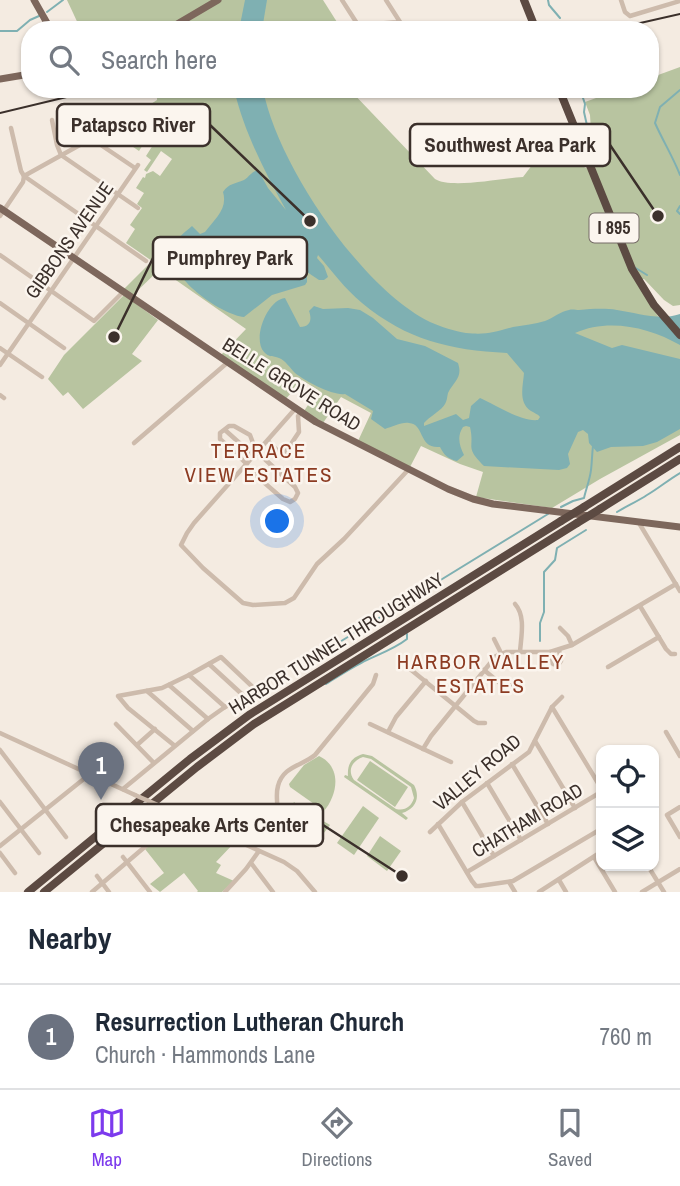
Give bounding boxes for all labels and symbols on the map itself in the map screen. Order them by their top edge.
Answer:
callout: Patapsco River [57,104,210,146]
text: Patapsco River [71,110,196,139]
callout: Southwest Area Park [410,124,610,166]
text: Southwest Area Park [424,130,596,159]
street label: GIBBONS AVENUE [19,176,119,304]
road number: I 895 [590,213,638,242]
callout: Pumphrey Park [153,237,307,279]
text: Pumphrey Park [167,243,294,272]
street label: BELLE GROVE ROAD [218,331,366,437]
district label: TERRACE VIEW ESTATES [185,436,333,489]
your location [260,504,294,538]
street label: HARBOR TUNNEL THROUGHWAY [223,566,449,720]
district label: HARBOR VALLEY ESTATES [397,647,565,700]
street label: VALLEY ROAD [428,728,526,816]
pin: 1 [78,742,124,800]
street label: CHATHAM ROAD [467,777,587,863]
callout: Chesapeake Arts Center [96,804,323,846]
text: Chesapeake Arts Center [110,810,309,839]

